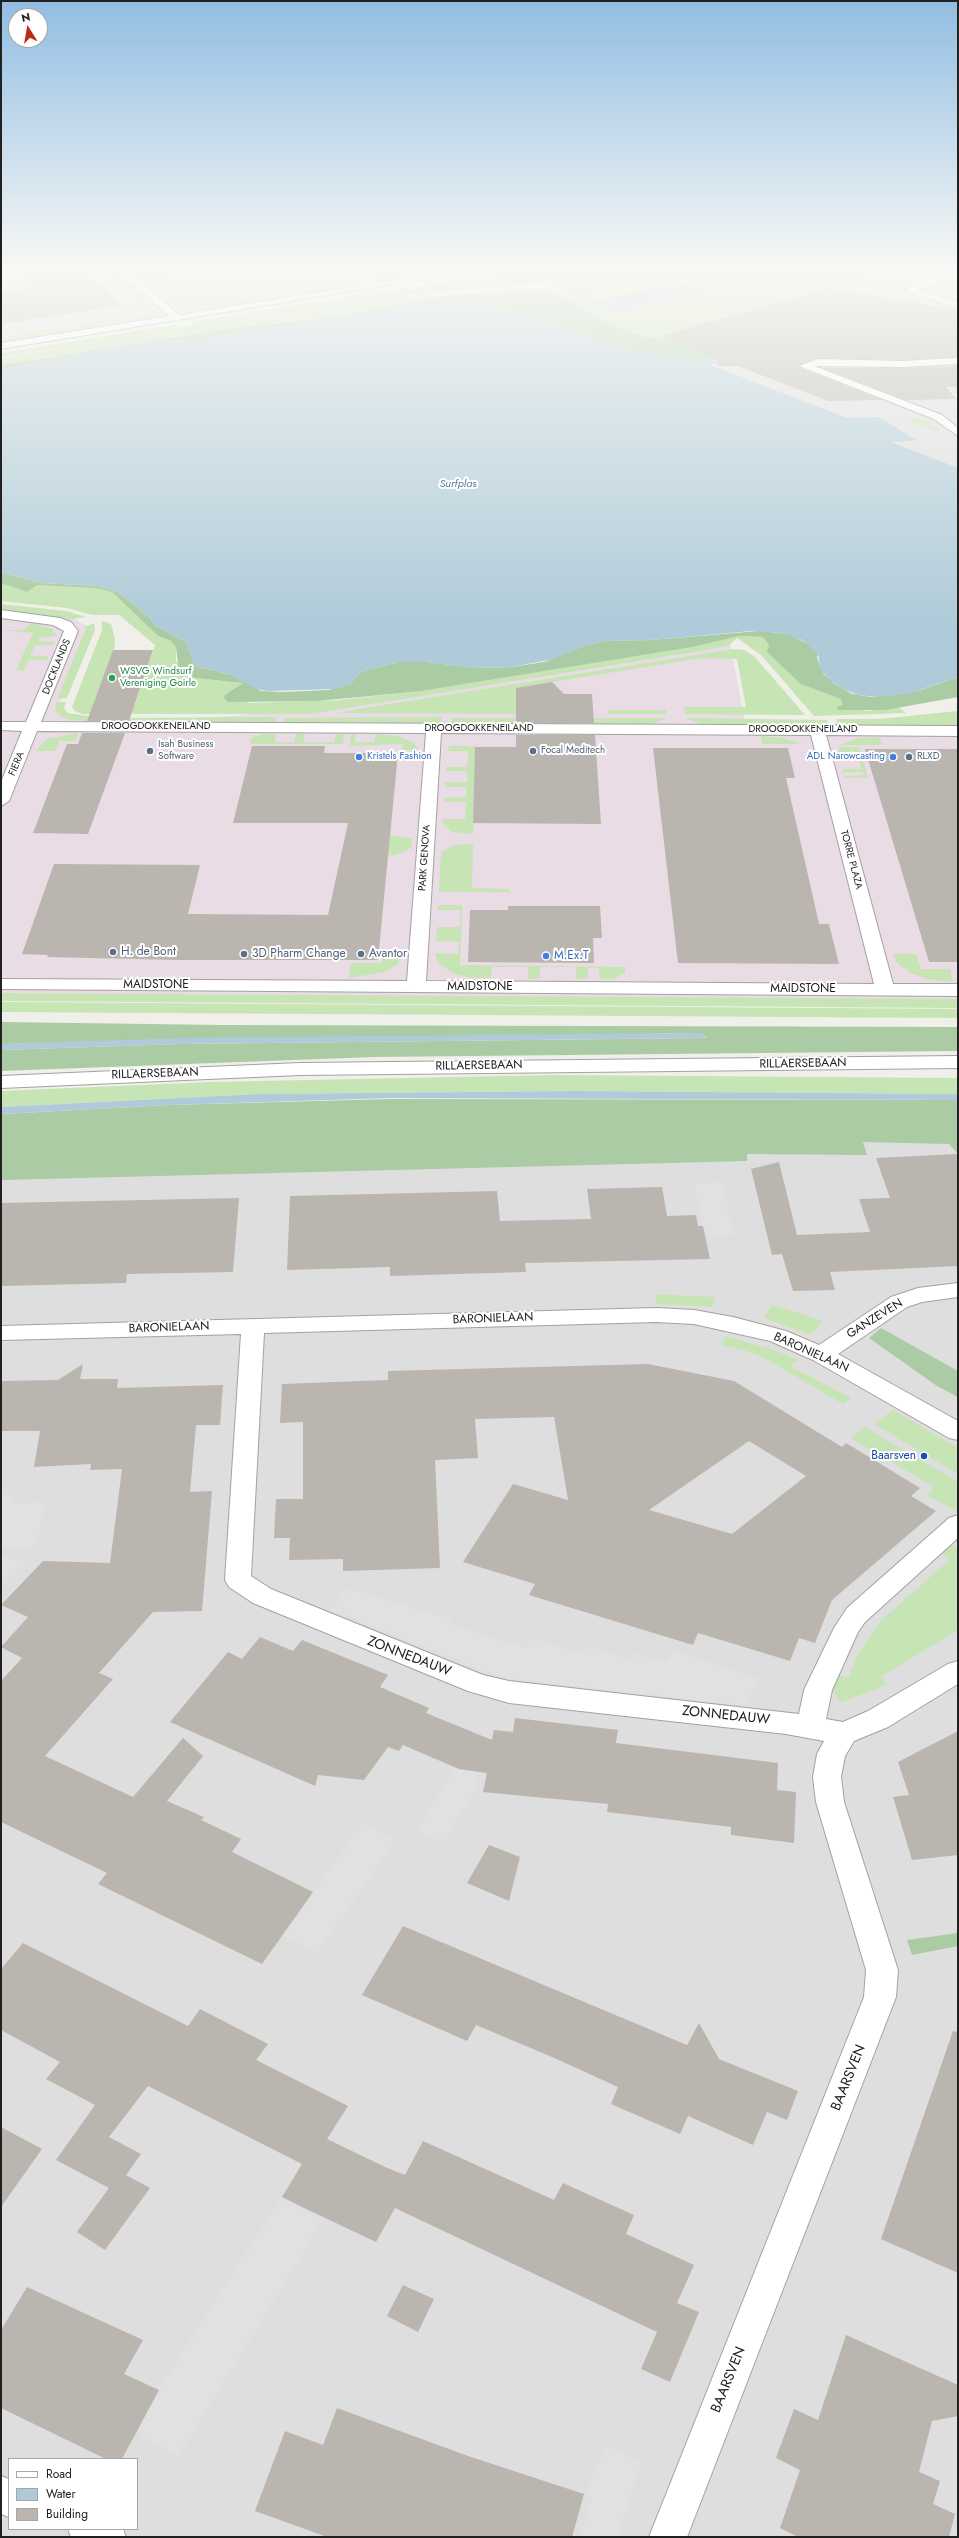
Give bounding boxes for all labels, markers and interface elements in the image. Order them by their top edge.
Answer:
north arrow [8,8,48,48]
text: N [20,9,32,26]
water label: Surfplas [439,477,477,491]
street label: DOCKLANDS [40,638,74,696]
place label: WSVG Windsurf Vereniging Goirle [120,666,196,690]
marker: WSVG Windsurf Vereniging Goirle [107,673,117,683]
street label: DROOGDOKKENEILAND [101,721,211,733]
street label: DROOGDOKKENEILAND [424,723,534,735]
street label: DROOGDOKKENEILAND [748,724,858,736]
place label: Isah Business Software [158,739,213,762]
place label: Focal Meditech [541,745,605,757]
marker: Isah Business Software [145,746,155,756]
marker: Focal Meditech [528,746,538,756]
street label: FIERA [7,750,27,778]
place label: Kristels Fashion [367,751,432,763]
place label: ADL Narowcasting [807,751,885,763]
place label: RLXD [917,751,939,763]
marker: Kristels Fashion [354,752,364,762]
marker: ADL Narowcasting [888,752,898,762]
marker: RLXD [904,752,914,762]
street label: PARK GENOVA [417,824,433,892]
street label: TORRE PLAZA [837,829,865,891]
place label: H. de Bont [121,945,176,959]
marker: H. de Bont [108,947,118,957]
place label: 3D Pharm Change [252,947,346,961]
place label: Avantor [369,947,407,961]
marker: 3D Pharm Change [239,949,249,959]
marker: Avantor [356,949,366,959]
place label: M.Ex.T [554,949,588,963]
marker: M.Ex.T [541,951,551,961]
street label: MAIDSTONE [123,978,189,992]
street label: MAIDSTONE [447,980,513,994]
street label: MAIDSTONE [770,982,836,996]
street label: RILLAERSEBAAN [759,1056,847,1072]
street label: RILLAERSEBAAN [435,1058,523,1074]
street label: RILLAERSEBAAN [111,1065,199,1083]
street label: GANZEVEN [844,1296,906,1342]
street label: BARONIELAAN [452,1310,534,1328]
street label: BARONIELAAN [128,1319,210,1337]
street label: BARONIELAAN [771,1330,851,1376]
place label: Baarsven [871,1449,916,1463]
marker: Baarsven [919,1451,929,1461]
street label: ZONNEDAUW [365,1633,453,1681]
street label: ZONNEDAUW [681,1703,771,1729]
street label: BAARSVEN [828,2042,870,2114]
street label: BAARSVEN [708,2344,750,2416]
legend [8,2458,138,2530]
text: Road [46,2465,72,2483]
text: Water [46,2485,76,2503]
text: Building [46,2505,88,2523]

